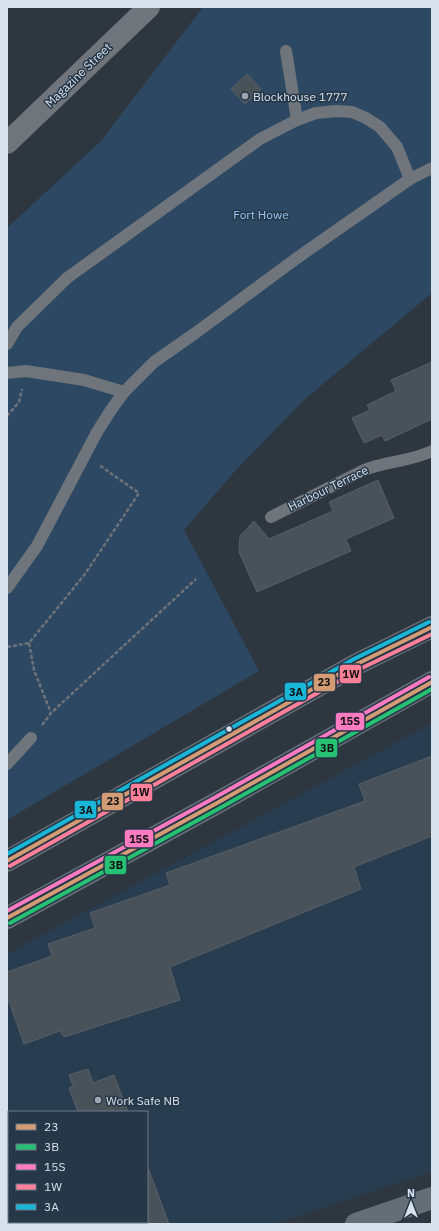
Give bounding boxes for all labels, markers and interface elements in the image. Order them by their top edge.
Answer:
street label: Magazine Street [42,40,114,110]
place label: Blockhouse 1777 [253,89,348,104]
marker: Blockhouse 1777 [240,91,250,101]
park label: Fort Howe [233,207,289,222]
street label: Harbour Terrace [285,462,371,514]
line badge: 1W [339,664,362,684]
text: 1W [342,667,360,681]
line badge: 23 [313,673,336,692]
text: 23 [317,675,331,689]
line badge: 3A [284,682,307,701]
text: 3A [289,685,304,699]
line badge: 15S [335,712,365,731]
text: 15S [340,714,360,728]
unlabelled marker [224,724,234,734]
line badge: 3B [315,738,338,758]
text: 3B [320,741,334,755]
line badge: 1W [130,783,153,802]
text: 1W [132,785,150,799]
line badge: 23 [101,792,124,811]
text: 23 [106,794,120,808]
line badge: 3A [74,800,97,819]
text: 3A [79,803,94,817]
line badge: 15S [124,829,154,848]
text: 15S [129,832,149,846]
line badge: 3B [104,855,127,875]
text: 3B [109,858,123,872]
place label: Work Safe NB [106,1093,180,1108]
marker: Work Safe NB [93,1095,103,1105]
legend [8,1111,148,1223]
text: 23 [44,1119,58,1134]
text: 3B [44,1139,59,1154]
text: 15S [44,1159,65,1174]
text: 1W [44,1179,62,1194]
north arrow [391,1183,431,1223]
text: N [407,1186,415,1200]
text: 3A [44,1199,59,1214]

